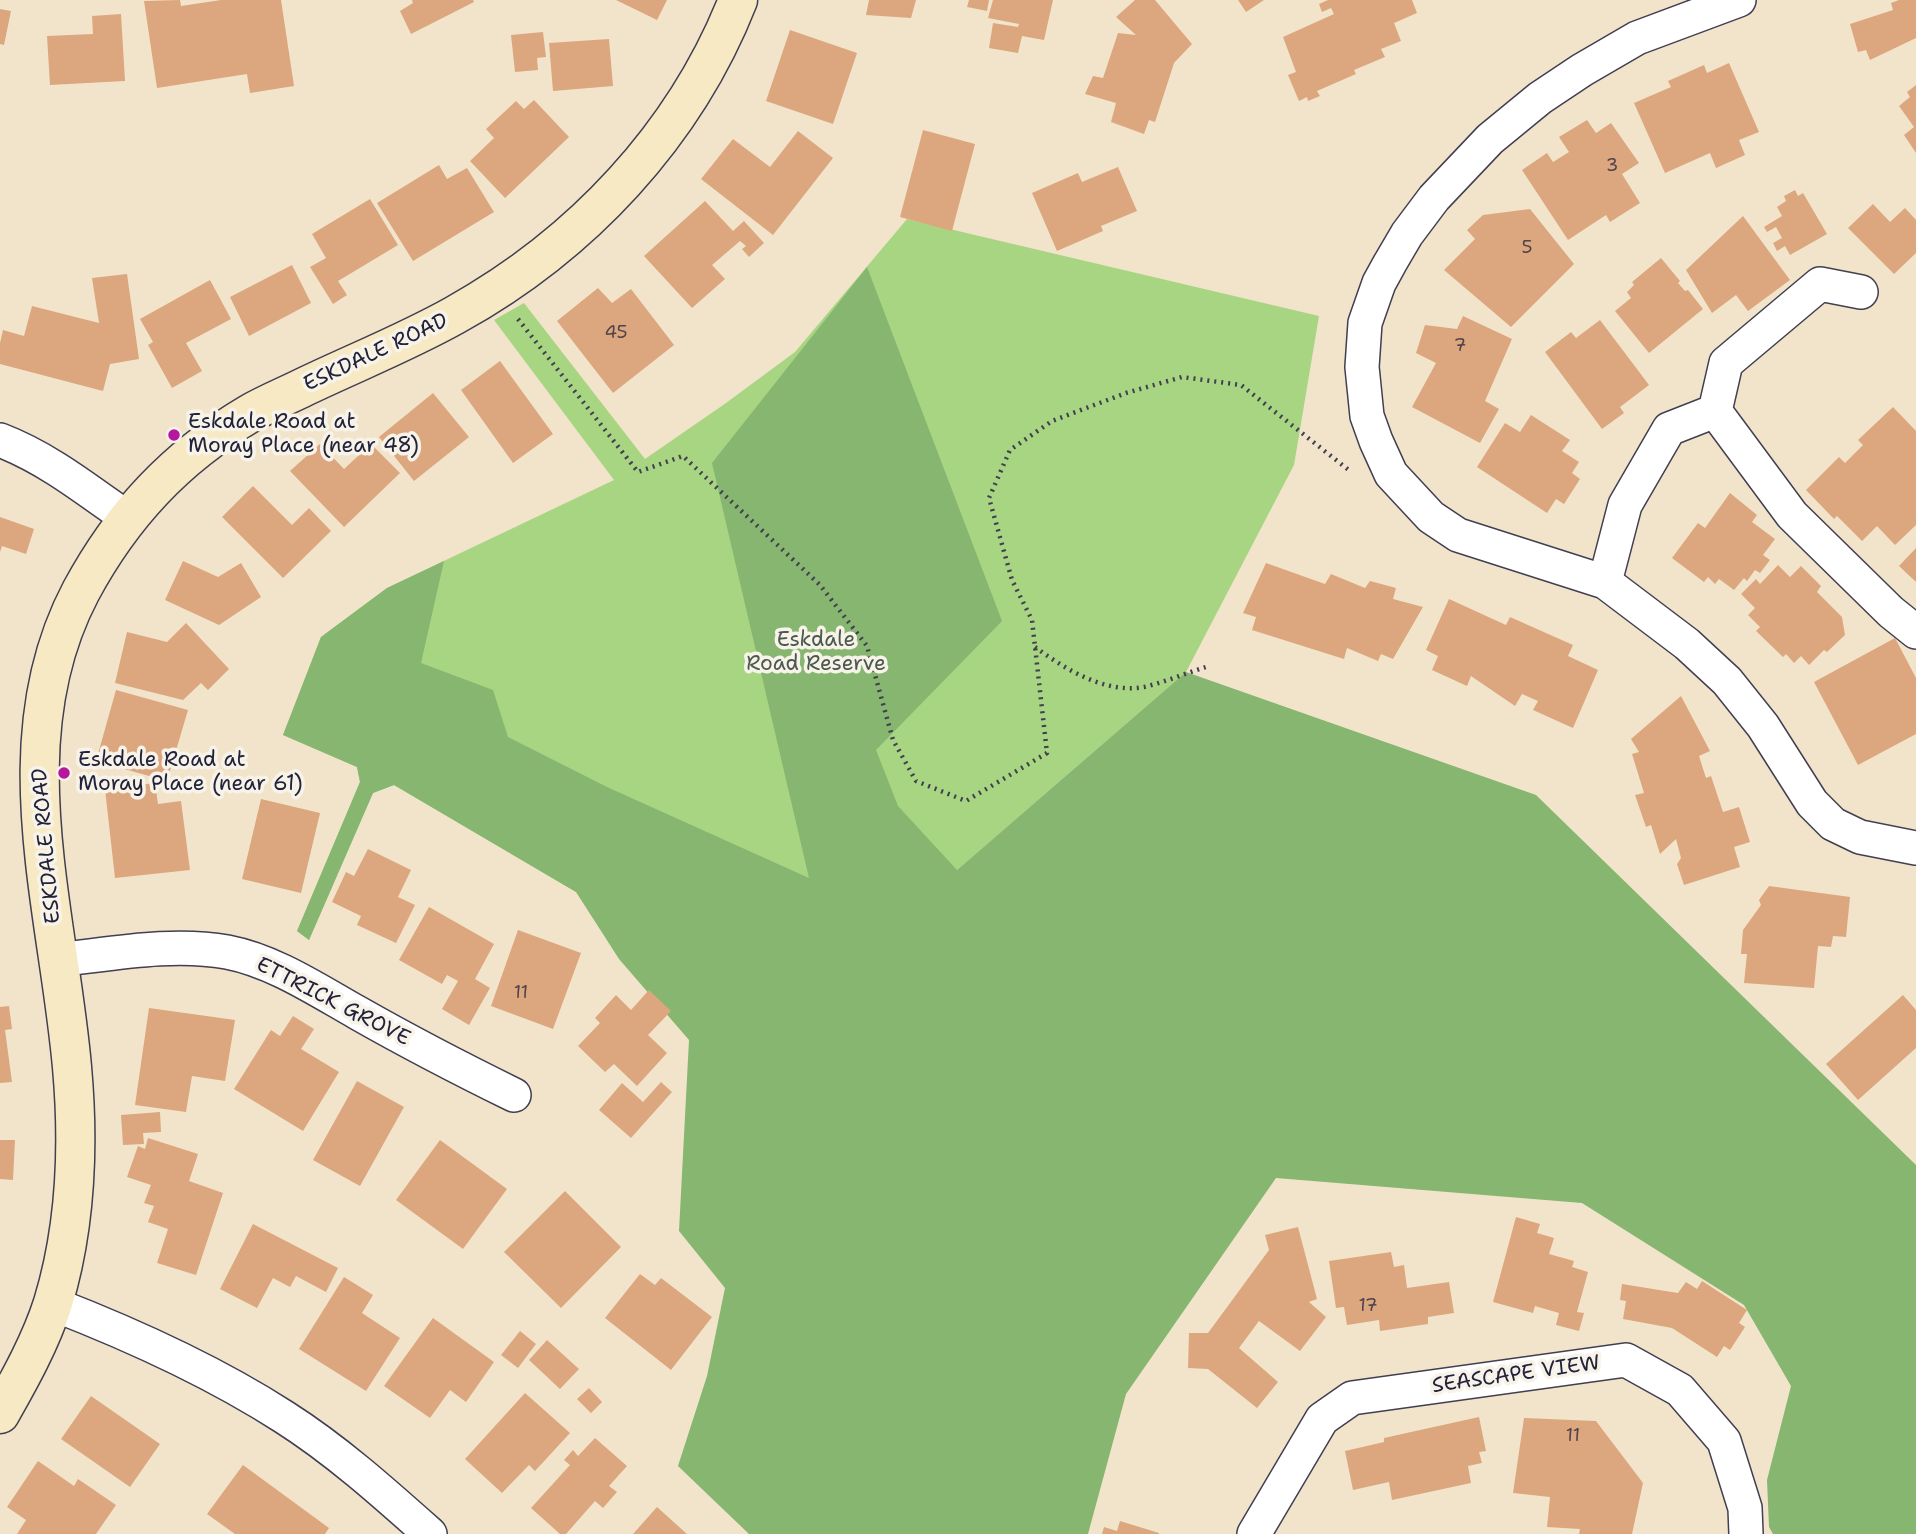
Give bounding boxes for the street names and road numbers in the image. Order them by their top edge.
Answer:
street label: ESKDALE ROAD [300,309,452,397]
street label: ESKDALE ROAD [28,767,66,925]
street label: ETTRICK GROVE [252,952,414,1052]
street label: SEASCAPE VIEW [1430,1351,1602,1399]

